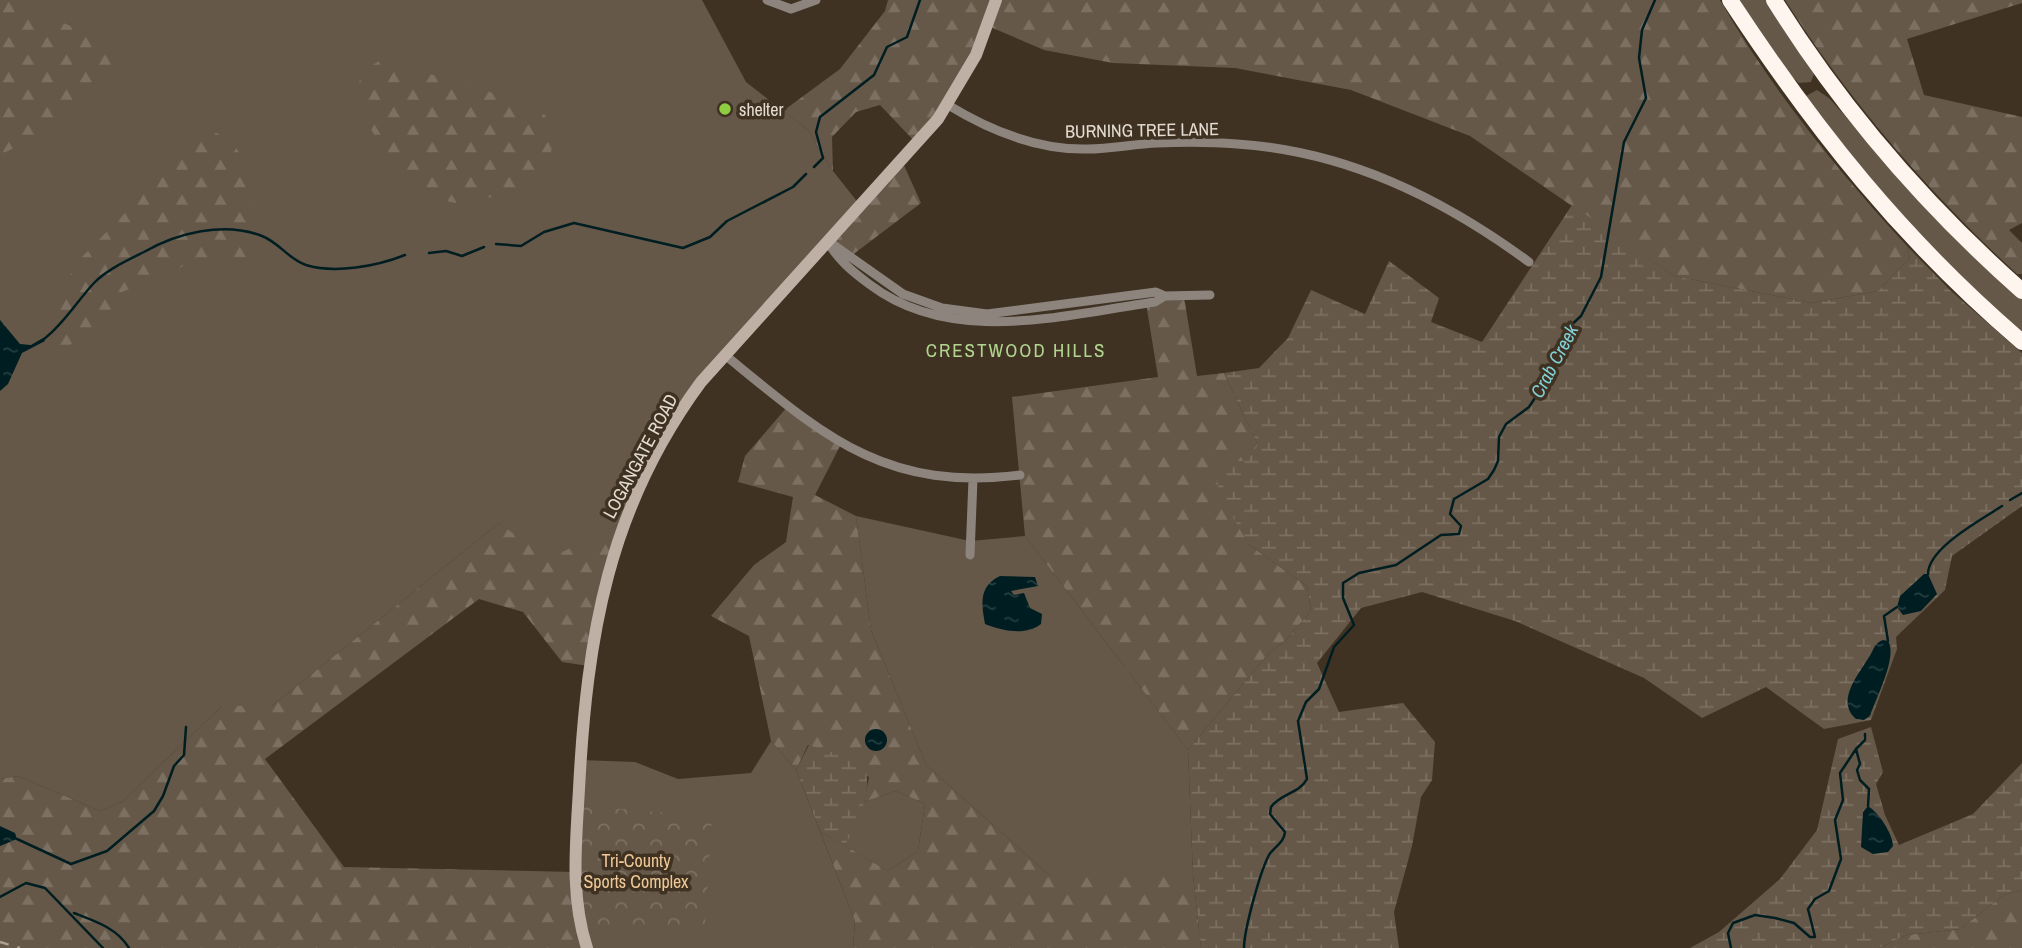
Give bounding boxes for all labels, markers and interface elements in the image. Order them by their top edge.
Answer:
place label: shelter [739,97,783,122]
marker: shelter [717,101,733,117]
street label: BURNING TREE LANE [1065,116,1219,144]
water label: Crab Creek [1524,319,1585,402]
district label: CRESTWOOD HILLS [926,337,1106,363]
street label: LOGANGATE ROAD [597,389,683,523]
park label: Tri-County Sports Complex [584,848,689,894]

